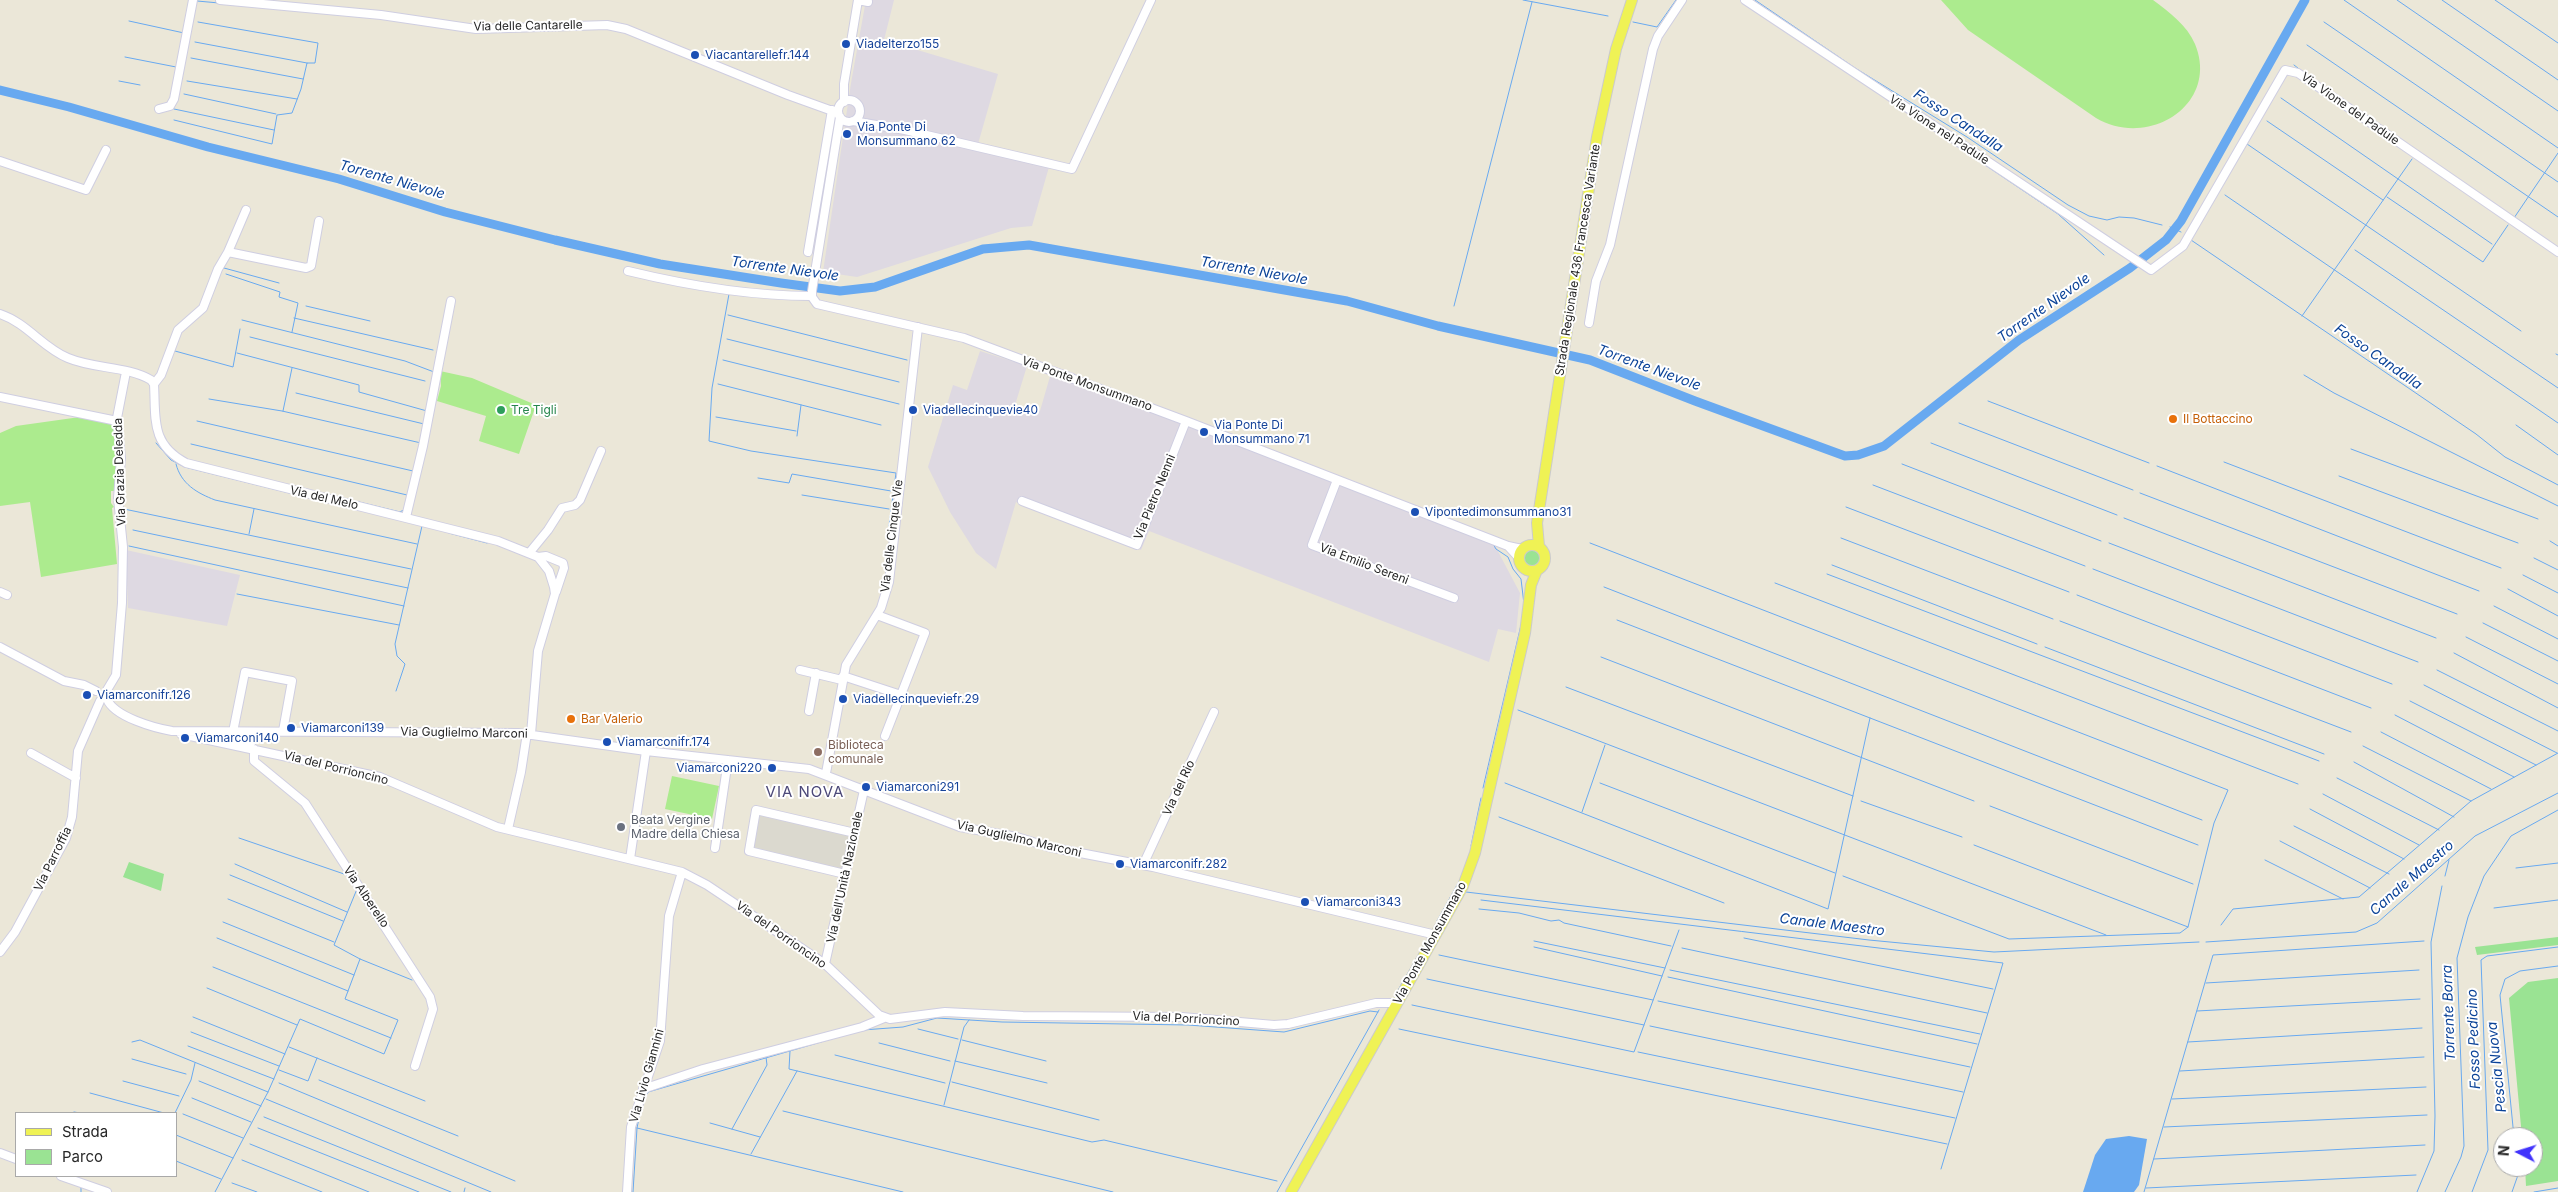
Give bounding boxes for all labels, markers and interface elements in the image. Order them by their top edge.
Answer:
street label: Via delle Cantarelle [473,18,583,34]
place label: Viadelterzo155 [856,37,939,51]
marker: Viadelterzo155 [840,38,852,50]
place label: Viacantarellefr.144 [705,48,810,62]
marker: Viacantarellefr.144 [689,49,701,61]
street label: Via Vione del Padule [2298,70,2402,148]
water label: Fosso Candalla [1910,86,2006,156]
street label: Via Vione nel Padule [1886,92,1992,168]
place label: Via Ponte Di Monsummano 62 [857,120,956,148]
marker: Via Ponte Di Monsummano 62 [841,128,853,140]
street label: Strada Regionale 436 Francesca Variante [1553,143,1603,377]
water label: Torrente Nievole [337,157,447,203]
water label: Torrente Nievole [730,253,840,285]
water label: Torrente Nievole [1199,253,1309,289]
water label: Torrente Nievole [1995,270,2093,346]
water label: Fosso Candalla [2331,321,2425,393]
water label: Torrente Nievole [1595,341,1703,395]
street label: Via Ponte Monsummano [1020,354,1154,414]
place label: Tre Tigli [511,403,557,417]
place label: Viadellecinquevie40 [923,403,1038,417]
marker: Tre Tigli [495,404,507,416]
marker: Viadellecinquevie40 [907,404,919,416]
place label: Il Bottaccino [2183,412,2253,426]
marker: Il Bottaccino [2167,413,2179,425]
street label: Via Grazia Deledda [111,418,129,526]
place label: Via Ponte Di Monsummano 71 [1214,418,1310,446]
marker: Via Ponte Di Monsummano 71 [1198,426,1210,438]
street label: Via Pietro Nenni [1131,452,1179,542]
street label: Via delle Cinque Vie [878,479,906,593]
street label: Via del Melo [288,483,360,513]
place label: Vipontedimonsummano31 [1425,505,1571,519]
marker: Vipontedimonsummano31 [1409,506,1421,518]
street label: Via Emilio Sereni [1317,540,1411,588]
place label: Viamarconifr.126 [97,688,191,702]
marker: Viamarconifr.126 [81,689,93,701]
place label: Viadellecinqueviefr.29 [853,692,979,706]
marker: Viadellecinqueviefr.29 [837,693,849,705]
place label: Bar Valerio [581,712,643,726]
marker: Bar Valerio [565,713,577,725]
place label: Viamarconi139 [301,721,384,735]
marker: Viamarconi139 [285,722,297,734]
street label: Via Guglielmo Marconi [400,725,528,741]
place label: Viamarconi140 [195,731,279,745]
marker: Viamarconi140 [179,732,191,744]
place label: Viamarconifr.174 [617,735,710,749]
marker: Viamarconifr.174 [601,736,613,748]
place label: Biblioteca comunale [828,738,884,766]
marker: Biblioteca comunale [812,746,824,758]
street label: Via del Porrioncino [282,748,390,788]
street label: Via del Rio [1160,758,1198,818]
place label: Viamarconi220 [676,761,762,775]
marker: Viamarconi220 [766,762,778,774]
place label: Viamarconi291 [876,780,959,794]
marker: Viamarconi291 [860,781,872,793]
district label: VIA NOVA [765,783,845,801]
street label: Via dell'Unità Nazionale [824,810,866,944]
place label: Beata Vergine Madre della Chiesa [631,813,740,841]
street label: Via Guglielmo Marconi [955,818,1083,860]
marker: Beata Vergine Madre della Chiesa [615,821,627,833]
street label: Via Parroffia [31,824,75,894]
water label: Canale Maestro [2367,837,2457,919]
place label: Viamarconifr.282 [1130,857,1227,871]
marker: Viamarconifr.282 [1114,858,1126,870]
street label: Via Alberello [340,863,392,931]
street label: Via Ponte Monsummano [1390,879,1470,1007]
place label: Viamarconi343 [1315,895,1401,909]
marker: Viamarconi343 [1299,896,1311,908]
street label: Via del Porrioncino [733,898,829,972]
water label: Canale Maestro [1778,910,1886,940]
water label: Torrente Borra [2439,965,2459,1061]
water label: Fosso Pedicino [2464,989,2484,1089]
street label: Via del Porrioncino [1132,1009,1240,1029]
water label: Pescia Nuova [2484,1021,2510,1113]
street label: Via Livio Giannini [627,1027,667,1125]
legend [15,1112,178,1177]
text: Strada [62,1122,108,1141]
north arrow [2493,1127,2543,1177]
text: N [2495,1145,2512,1157]
text: Parco [62,1147,103,1166]

